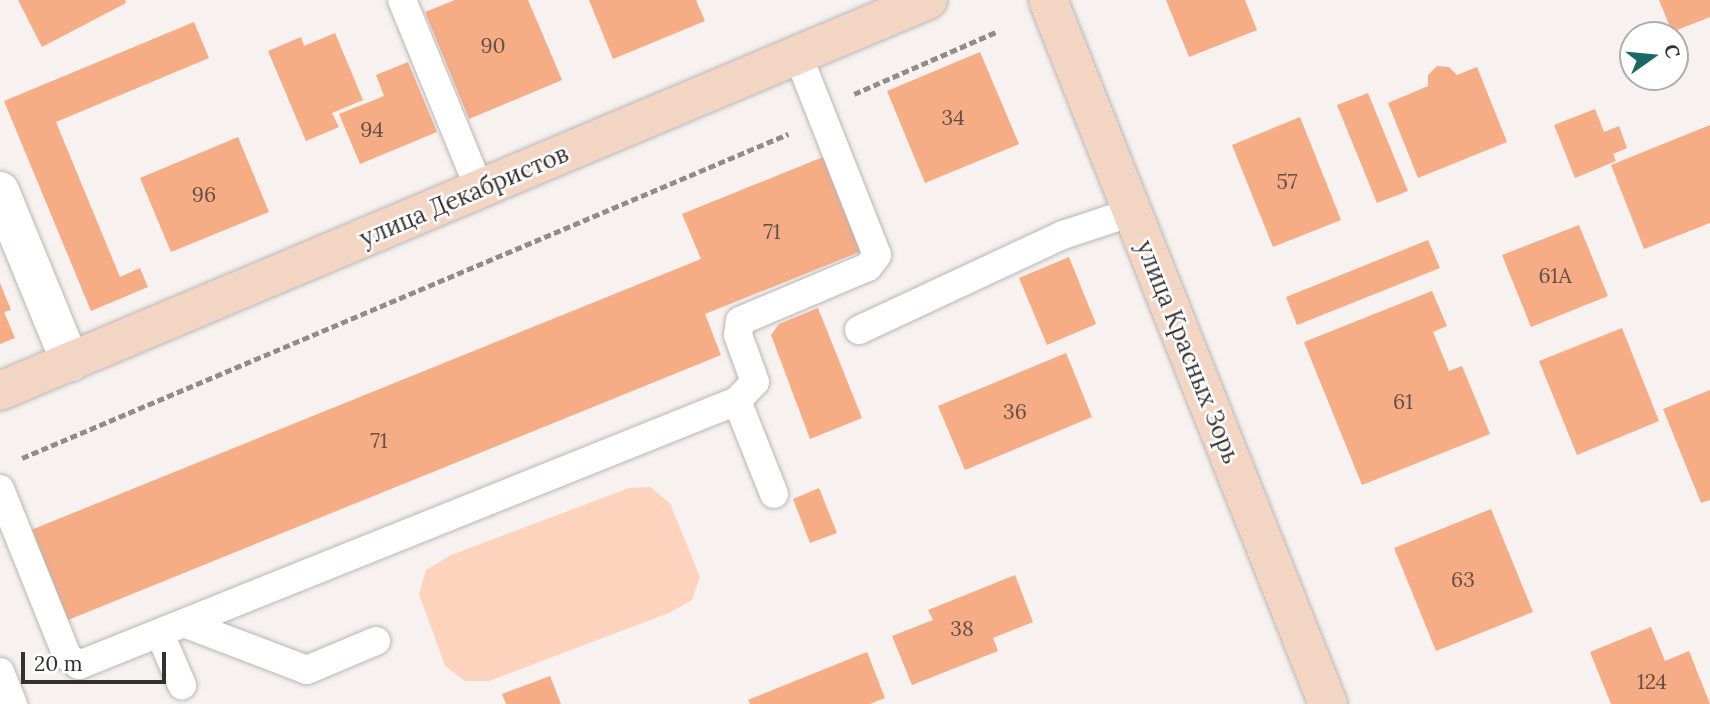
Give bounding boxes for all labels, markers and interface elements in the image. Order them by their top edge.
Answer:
north arrow [1619,21,1689,91]
house number: 90 [480,33,506,59]
text: С [1659,42,1686,60]
house number: 34 [941,105,965,131]
house number: 94 [360,117,384,143]
street label: улица Декабристов [355,139,573,253]
house number: 57 [1276,169,1298,195]
house number: 96 [192,182,216,208]
house number: 71 [763,219,781,245]
street label: улица Красных Зорь [1130,236,1246,468]
house number: 61А [1538,263,1572,289]
house number: 61 [1393,389,1413,415]
house number: 36 [1003,399,1027,425]
house number: 71 [370,428,388,454]
house number: 63 [1451,567,1475,593]
house number: 38 [950,616,974,642]
scale bar [24,638,170,682]
text: 20 m [34,650,83,677]
house number: 124 [1637,669,1667,695]

